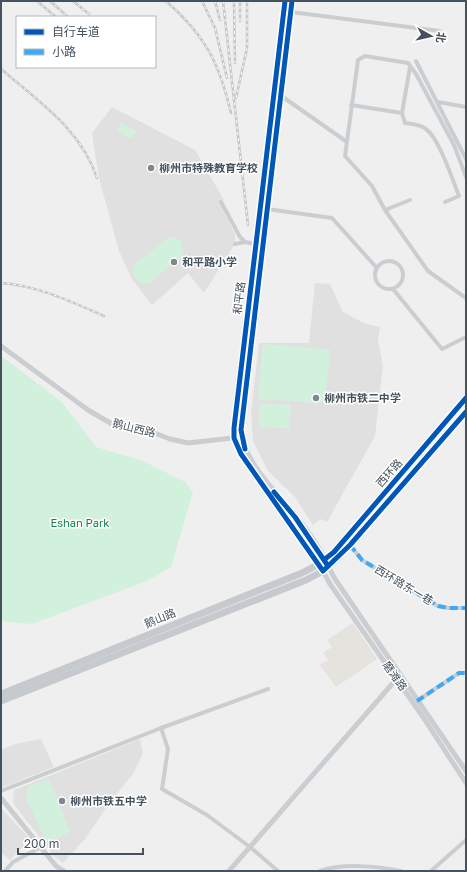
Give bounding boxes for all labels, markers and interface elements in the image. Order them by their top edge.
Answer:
legend [16,16,156,68]
north arrow [411,16,451,56]
text: 自行车道 [52,24,100,39]
text: 北 [434,31,449,44]
text: 小路 [52,44,76,59]
place label: 柳州市特殊教育学校 [159,161,258,174]
marker: 柳州市特殊教育学校 [146,163,156,173]
place label: 和平路小学 [182,255,237,268]
marker: 和平路小学 [169,257,179,267]
street label: 和平路 [230,281,247,315]
place label: 柳州市铁二中学 [324,391,401,404]
marker: 柳州市铁二中学 [311,393,321,403]
street label: 鹅山西路 [111,416,157,439]
street label: 西环路 [373,456,404,489]
park label: Eshan Park [51,516,109,529]
street label: 西环路东一巷 [373,562,436,607]
street label: 鹅山路 [142,605,178,630]
street label: 磨滩路 [381,658,410,693]
place label: 柳州市铁五中学 [70,794,147,807]
marker: 柳州市铁五中学 [57,796,67,806]
scale bar [18,830,143,856]
text: 200 m [24,836,59,851]

